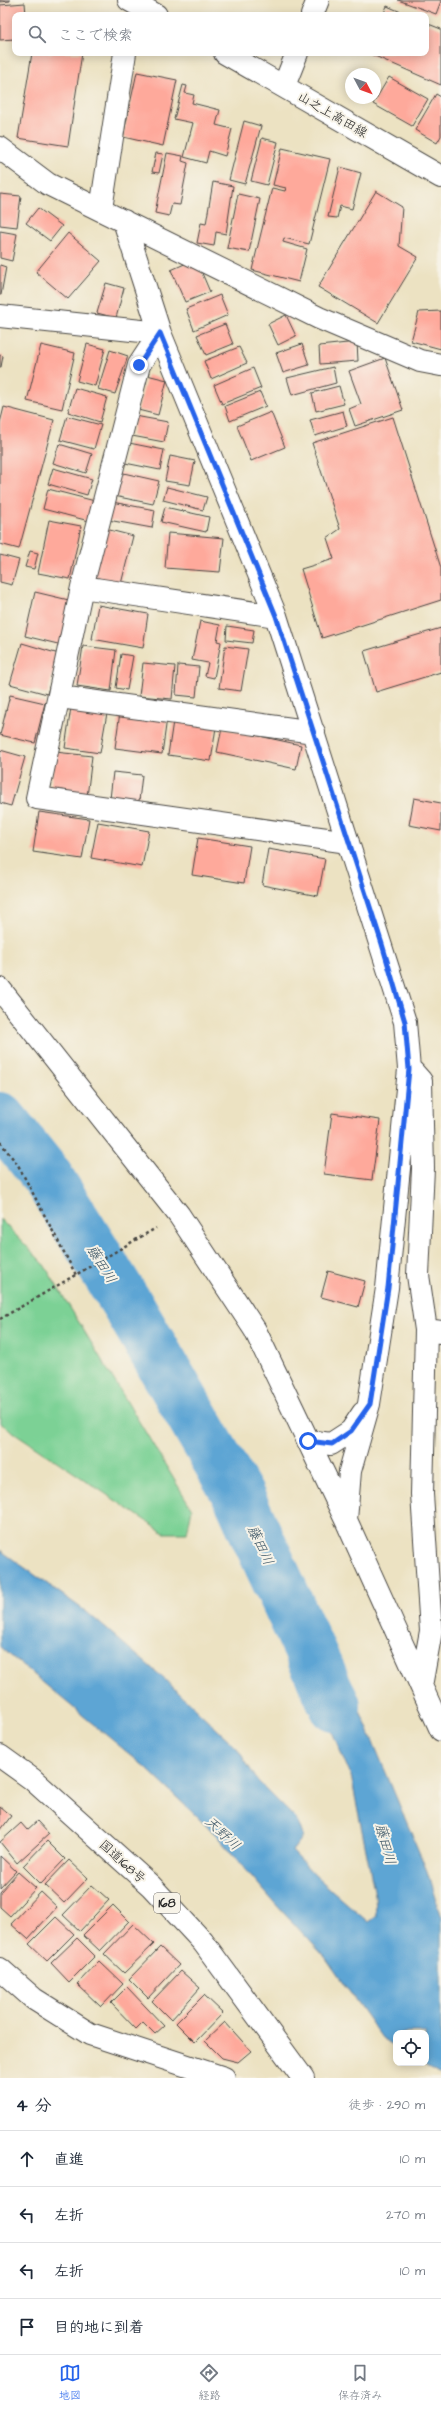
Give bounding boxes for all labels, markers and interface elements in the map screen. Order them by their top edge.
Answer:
search box [12,12,429,56]
icon: search [26,23,48,45]
text: ここで検索 [58,25,133,46]
north arrow [345,68,381,104]
street label: 山之上高田線 [294,88,372,143]
route end [130,356,148,374]
water label: 藤田川 [82,1241,121,1288]
route start [299,1432,317,1450]
water label: 藤田川 [242,1522,278,1569]
water label: 天野川 [200,1812,244,1855]
water label: 藤田川 [370,1821,400,1867]
street label: 国道168号 [95,1836,150,1888]
road number: 168 [154,1893,180,1913]
map controls [393,2030,429,2066]
button: locate [393,2030,429,2066]
text: 4 分 [16,2094,51,2118]
text: 徒歩 · 290 m [348,2096,425,2114]
icon: ahead [16,2148,38,2170]
text: 直進 [54,2149,84,2170]
text: 10 m [400,2150,425,2168]
icon: left [16,2204,38,2226]
text: 左折 [54,2205,84,2226]
text: 270 m [386,2206,425,2224]
icon: left [16,2260,38,2282]
text: 左折 [54,2261,84,2282]
text: 10 m [400,2262,425,2280]
icon: arrive [16,2316,38,2338]
text: 目的地に到着 [54,2317,144,2338]
tab: 地図 [59,2362,81,2403]
tab: 経路 [198,2362,220,2403]
tab: 保存済み [338,2362,382,2403]

